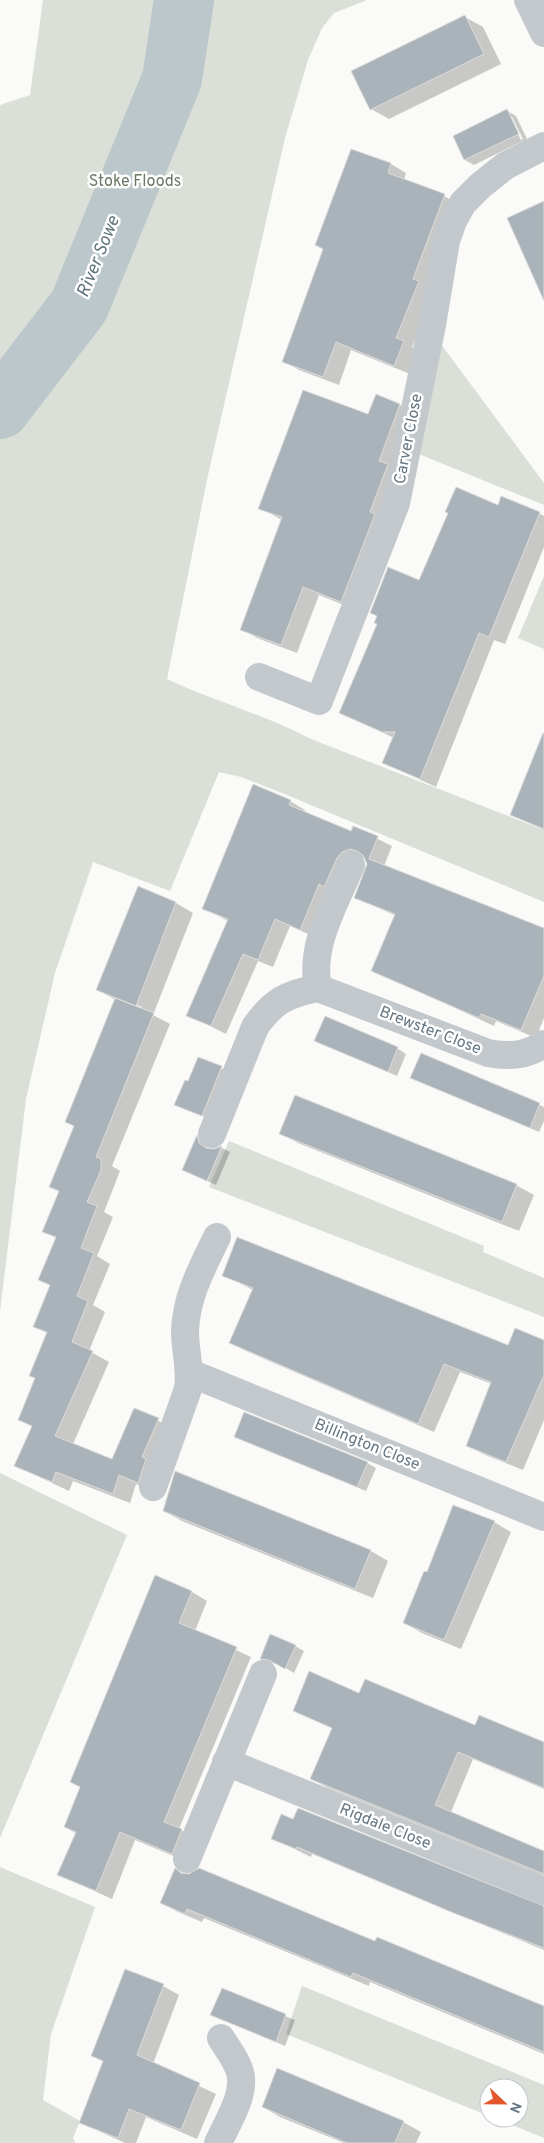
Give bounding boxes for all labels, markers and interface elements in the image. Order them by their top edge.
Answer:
park label: Stoke Floods [89,172,181,192]
water label: River Sowe [72,212,126,301]
street label: Carver Close [390,392,428,486]
street label: Brewster Close [376,1002,484,1060]
street label: Billington Close [311,1415,423,1475]
street label: Rigdale Close [336,1800,434,1854]
north arrow [479,2078,529,2128]
text: N [505,2099,524,2115]

